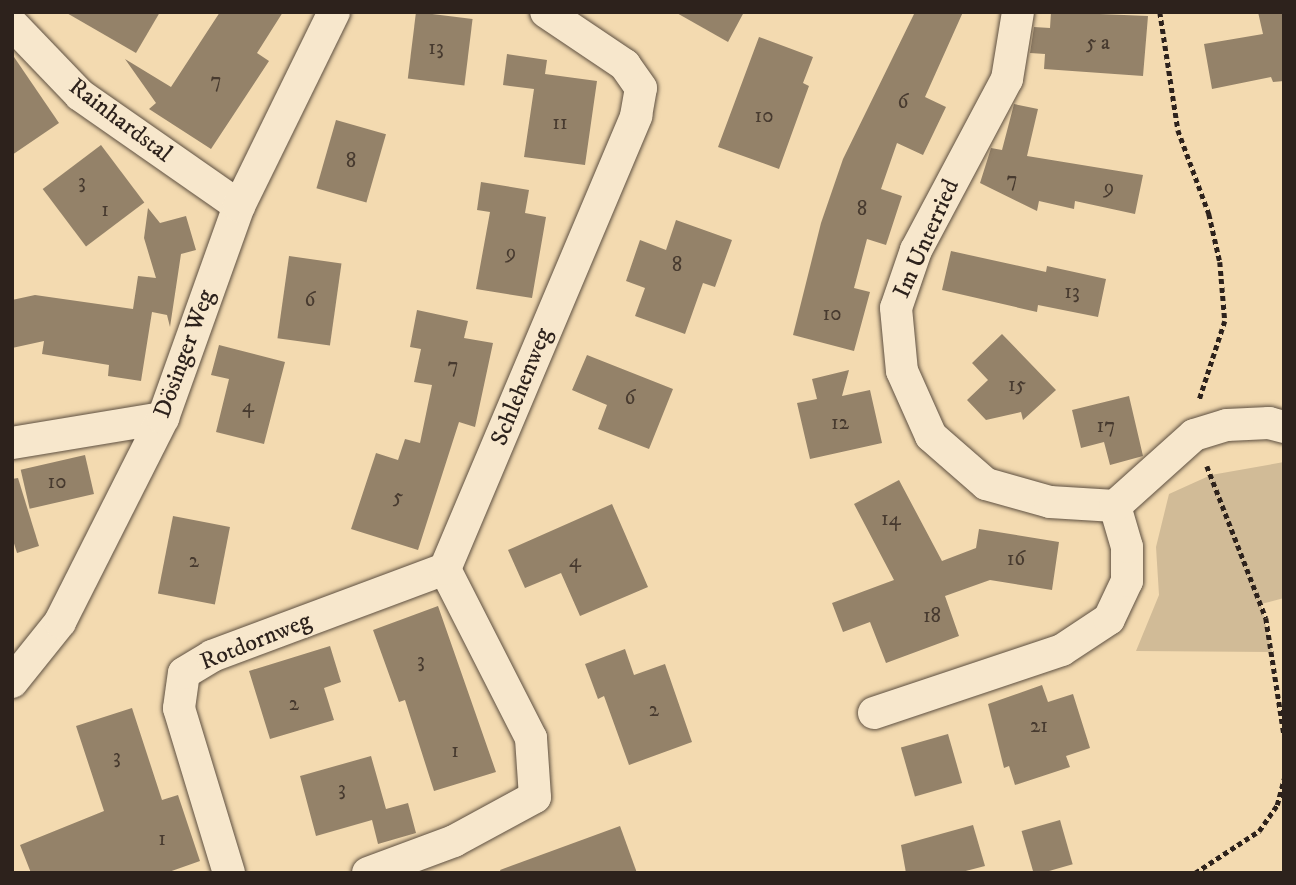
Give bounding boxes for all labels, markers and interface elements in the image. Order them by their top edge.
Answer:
house number: 5 a [1086,30,1110,56]
house number: 13 [428,35,444,61]
house number: 7 [210,68,222,94]
street label: Rainhardstal [63,73,177,169]
house number: 6 [898,89,908,115]
house number: 10 [755,103,773,129]
house number: 11 [552,110,568,136]
house number: 8 [346,148,356,174]
house number: 7 [1006,167,1018,193]
house number: 3 [78,169,86,195]
street label: Im Unterried [888,175,966,303]
house number: 9 [1104,175,1114,201]
house number: 8 [857,196,867,222]
house number: 1 [101,197,109,223]
house number: 9 [506,240,516,266]
house number: 8 [672,252,682,278]
house number: 13 [1064,279,1080,305]
street label: Dösinger Weg [148,286,222,422]
house number: 6 [305,287,315,313]
house number: 10 [823,301,841,327]
street label: Schlehenweg [485,324,559,450]
house number: 7 [447,353,459,379]
house number: 15 [1008,372,1026,398]
house number: 6 [625,385,635,411]
house number: 4 [242,393,254,419]
house number: 12 [831,410,849,436]
house number: 17 [1097,413,1115,439]
house number: 10 [48,469,66,495]
house number: 5 [393,484,403,510]
house number: 14 [881,506,901,532]
house number: 16 [1007,546,1025,572]
house number: 2 [189,548,199,574]
house number: 4 [569,548,581,574]
house number: 18 [923,603,941,629]
street label: Rotdornweg [196,607,316,677]
house number: 3 [417,648,425,674]
house number: 2 [289,691,299,717]
house number: 2 [649,697,659,723]
house number: 21 [1030,713,1048,739]
house number: 1 [451,738,459,764]
house number: 3 [113,744,121,770]
house number: 3 [338,776,346,802]
house number: 1 [158,826,166,852]

